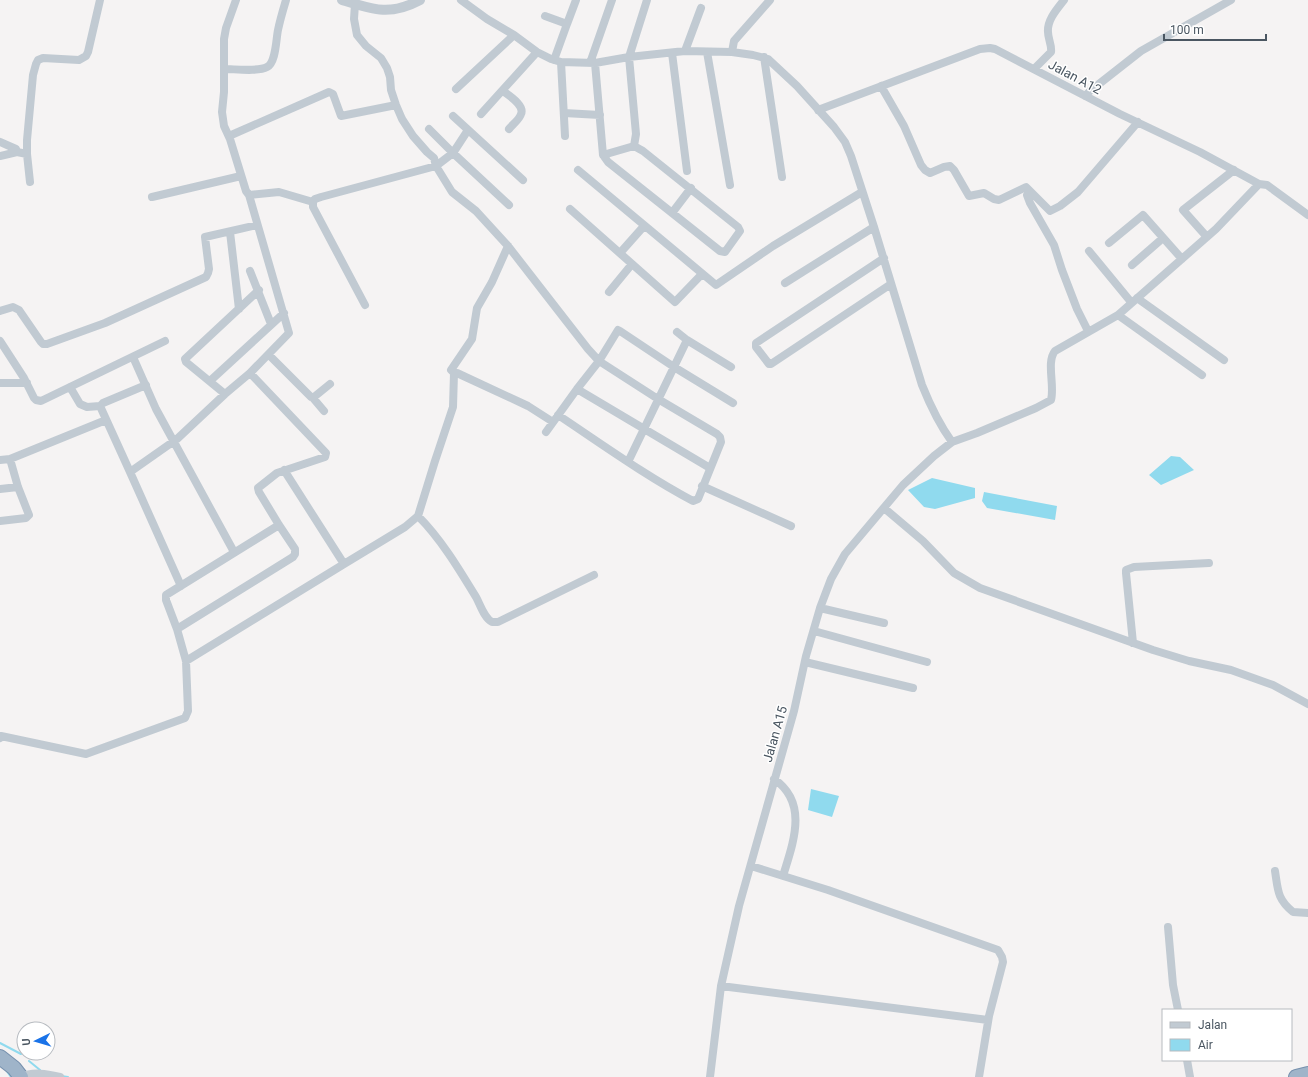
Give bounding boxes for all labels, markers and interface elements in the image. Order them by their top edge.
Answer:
scale bar [1164,16,1266,42]
text: 100 m [1170,23,1204,37]
street label: Jalan A12 [1046,57,1104,97]
street label: Jalan A15 [760,704,790,764]
legend [1162,1009,1292,1061]
text: Jalan [1198,1018,1227,1032]
north arrow [16,1021,56,1061]
text: U [20,1038,33,1046]
text: Air [1198,1038,1213,1052]

